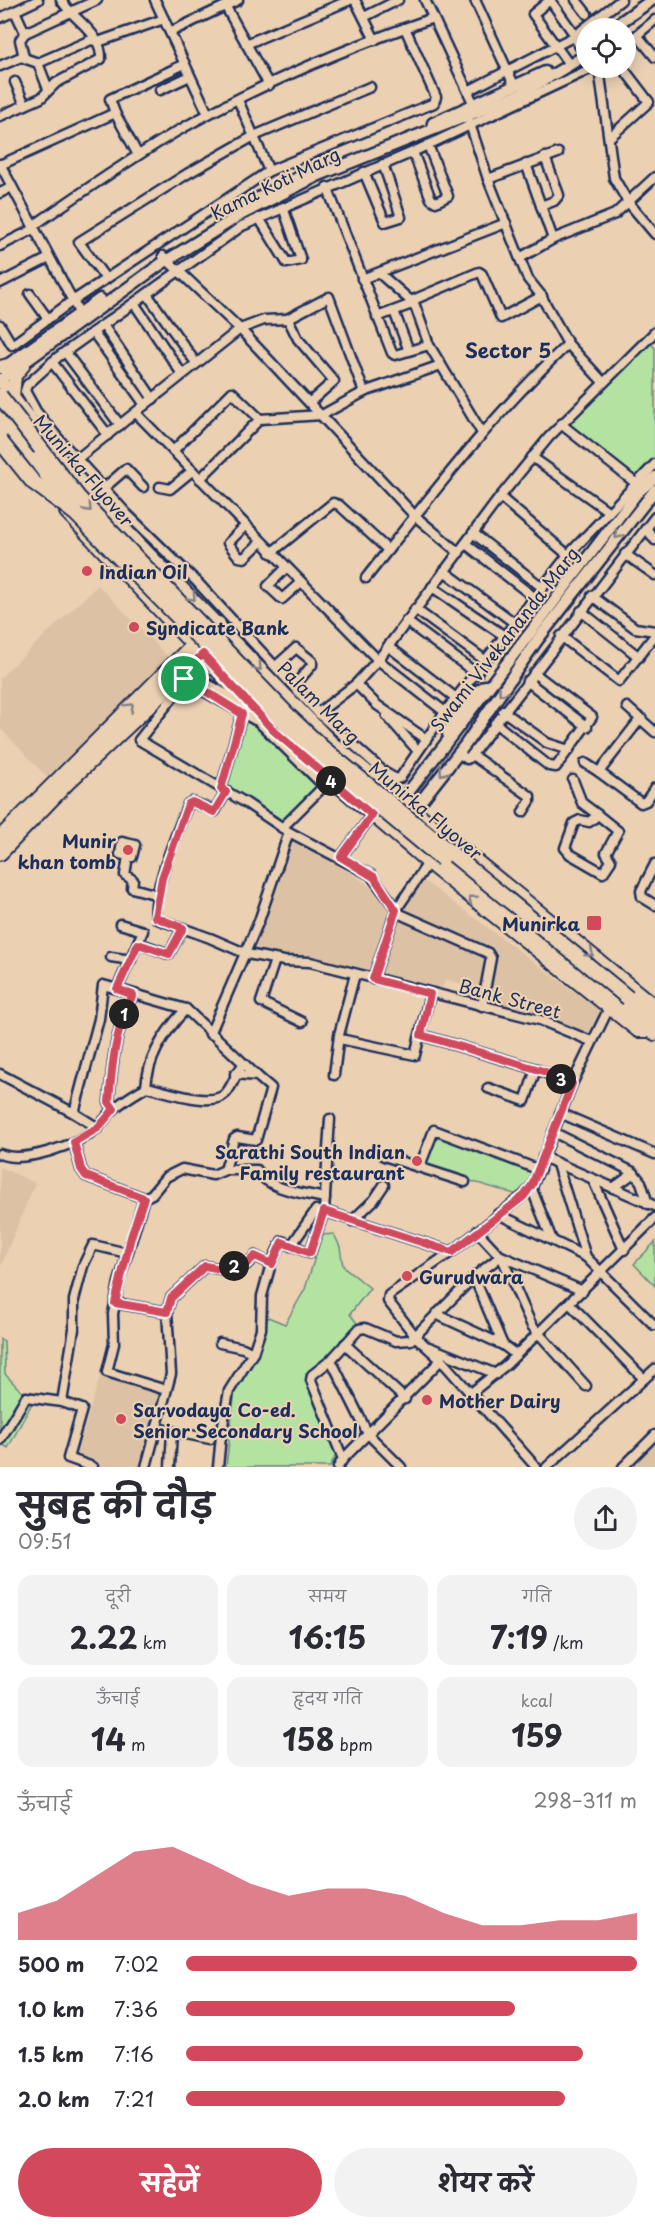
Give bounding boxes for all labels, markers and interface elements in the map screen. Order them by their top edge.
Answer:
map controls [576,18,636,78]
button: locate [576,18,636,78]
street label: Kama Koti Marg [206,140,344,226]
district label: Sector 5 [465,335,551,365]
street label: Munirka Flyover [28,408,141,533]
one-way arrow [81,500,92,511]
one-way arrow [614,528,625,539]
street label: Swami Vivekananda Marg [423,541,585,737]
place label: Indian Oil [99,558,187,585]
marker: Indian Oil [80,564,94,578]
one-way arrow [185,591,196,601]
place label: Syndicate Bank [146,614,289,641]
marker: Syndicate Bank [127,620,141,634]
pin [158,653,209,704]
street label: Palam Marg [272,655,366,749]
one-way arrow [251,660,262,670]
icon: arrive [167,662,200,695]
one-way arrow [498,685,509,696]
one-way arrow [123,703,134,714]
street label: Munirka Flyover [363,754,489,866]
one-way arrow [440,765,451,776]
pin: 4 [316,766,346,796]
text: 4 [326,769,336,793]
place label: Munir khan tomb [18,827,117,875]
marker: Munir khan tomb [121,843,135,857]
one-way arrow [468,895,479,906]
place label: Munirka [502,910,580,937]
marker: Munirka [585,914,603,932]
one-way arrow [583,946,594,957]
street label: Bank Street [456,971,564,1025]
pin: 1 [109,999,139,1029]
text: 1 [120,1002,128,1026]
pin: 3 [546,1064,576,1094]
text: 3 [556,1067,566,1091]
place label: Sarathi South Indian Family restaurant [215,1138,405,1186]
marker: Sarathi South Indian Family restaurant [410,1154,424,1168]
pin: 2 [219,1251,249,1281]
text: 2 [228,1254,240,1278]
place label: Gurudwara [419,1263,524,1290]
marker: Gurudwara [400,1269,414,1283]
place label: Mother Dairy [439,1387,561,1414]
marker: Mother Dairy [420,1393,434,1407]
place label: Sarvodaya Co-ed. Senior Secondary School [133,1396,358,1444]
marker: Sarvodaya Co-ed. Senior Secondary School [114,1412,128,1426]
text: सुबह की दौड़ [18,1478,214,1528]
button: share [574,1487,637,1550]
text: 09:51 [18,1526,71,1556]
text: दूरी [106,1583,131,1607]
text: समय [308,1583,347,1607]
text: गति [522,1583,551,1607]
text: 2.22 [69,1614,138,1659]
text: 16:15 [289,1614,366,1659]
text: 7:19 [490,1614,548,1659]
text: km [138,1630,167,1654]
text: /km [548,1630,584,1654]
text: ऊँचाई [97,1685,140,1709]
text: हृदय गति [293,1685,362,1709]
text: kcal [521,1688,553,1712]
text: 159 [511,1712,562,1757]
text: 14 [91,1716,126,1761]
text: 158 [282,1716,334,1761]
text: m [126,1732,146,1756]
text: bpm [334,1732,373,1756]
text: 298–311 m [534,1785,637,1815]
text: ऊँचाई [18,1788,72,1818]
text: 500 m [18,1949,85,1979]
text: 7:02 [114,1949,159,1979]
text: 1.0 km [18,1994,85,2024]
text: 7:36 [114,1994,158,2024]
text: 1.5 km [18,2039,84,2069]
text: 7:16 [114,2039,154,2069]
text: 2.0 km [18,2084,90,2114]
text: 7:21 [114,2084,154,2114]
button: सहेजें [18,2148,322,2217]
button: शेयर करें [334,2148,637,2217]

